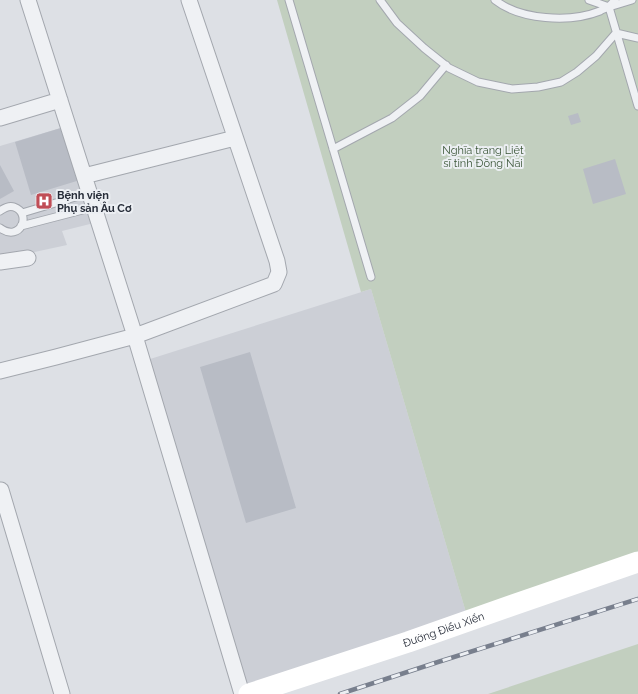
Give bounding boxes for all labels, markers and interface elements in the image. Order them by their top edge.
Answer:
park label: Nghĩa trang Liệt sĩ tỉnh Đồng Nai [442,144,524,170]
place label: Bệnh viện Phụ sản Âu Cơ [57,189,132,215]
hospital icon: Bệnh viện Phụ sản Âu Cơ [34,191,54,211]
street label: Đường Điểu Xiển [401,610,486,650]

